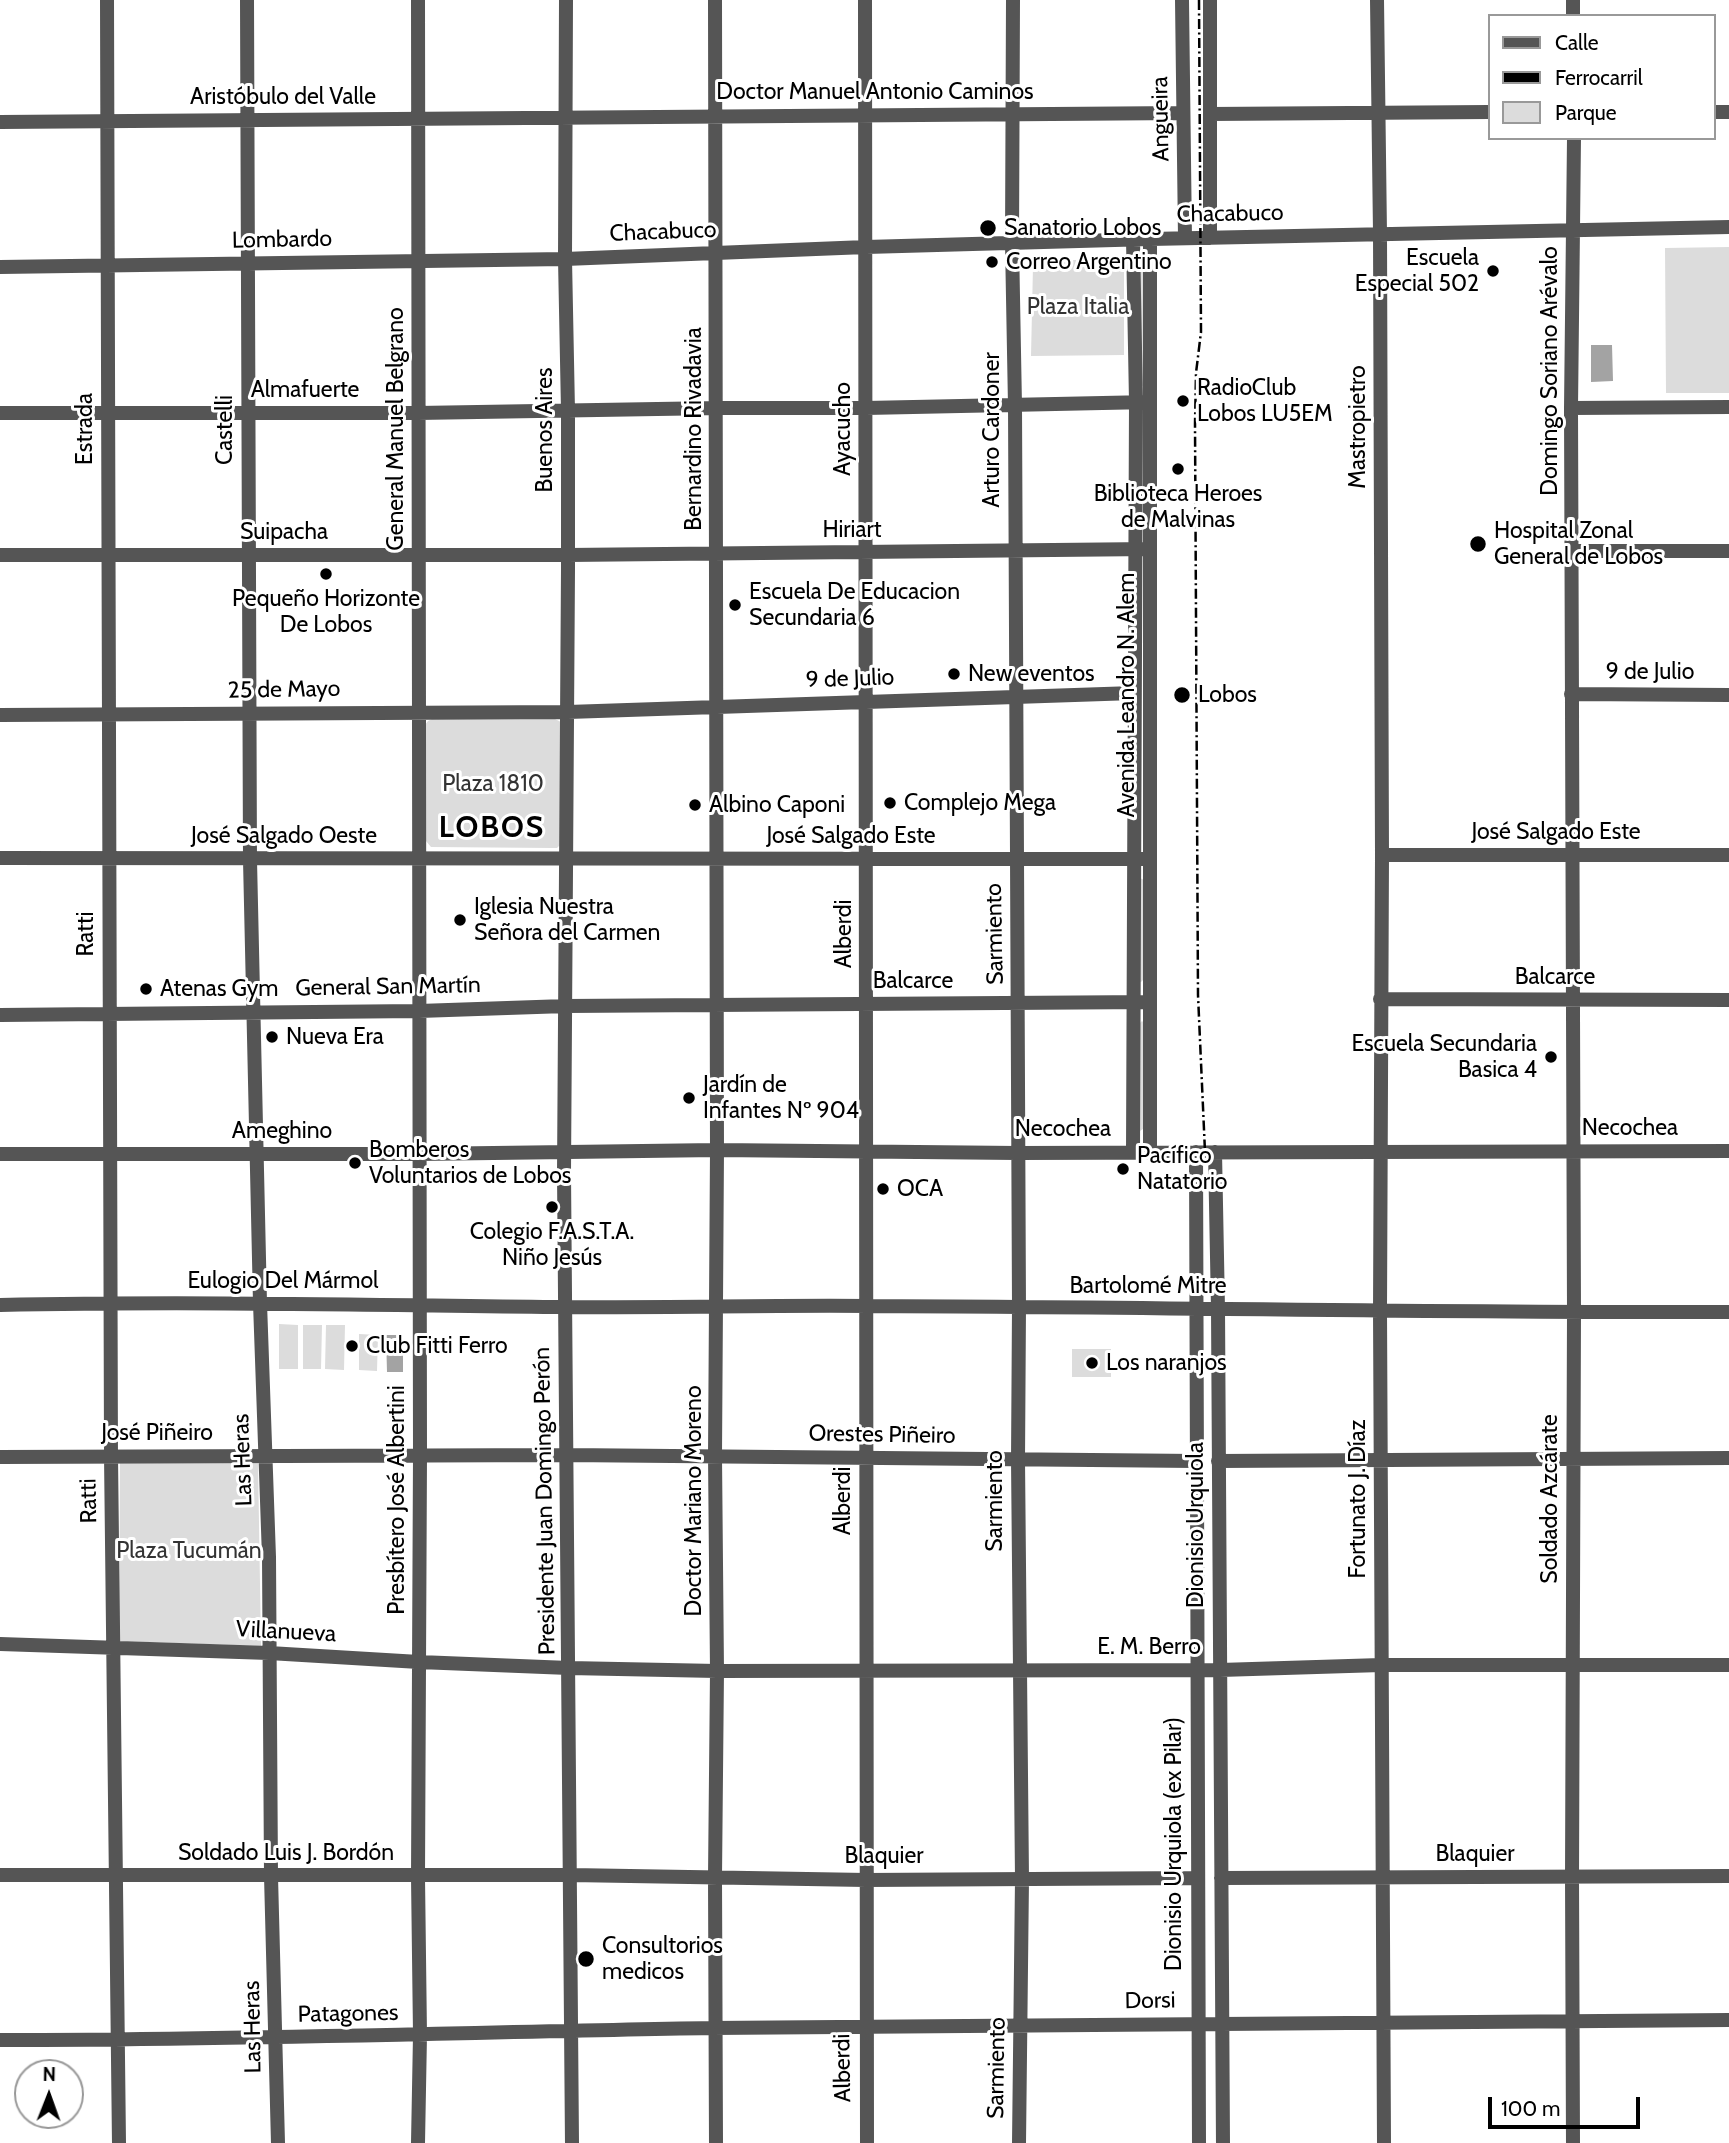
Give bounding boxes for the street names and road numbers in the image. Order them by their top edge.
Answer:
street label: Angueira [1146,76,1176,162]
street label: Doctor Manuel Antonio Caminos [716,78,1034,106]
street label: Aristóbulo del Valle [190,83,376,111]
street label: Chacabuco [1176,199,1284,229]
street label: Chacabuco [609,216,717,248]
street label: Lombardo [232,225,332,255]
street label: Domingo Soriano Arévalo [1536,246,1564,496]
street label: General Manuel Belgrano [382,307,410,551]
street label: Bernardino Rivadavia [680,327,708,531]
street label: Arturo Cardoner [978,352,1006,508]
street label: Mastropietro [1344,365,1372,489]
street label: Buenos Aires [531,368,559,492]
street label: Almafuerte [251,376,359,404]
street label: Ayacucho [829,382,857,476]
street label: Estrada [71,393,99,465]
street label: Castelli [211,395,239,465]
street label: Hiriart [822,516,882,544]
street label: Suipacha [240,518,328,546]
street label: Avenida Leandro N. Alem [1113,573,1141,817]
street label: 9 de Julio [1606,658,1694,686]
street label: 9 de Julio [805,664,895,694]
street label: 25 de Mayo [227,675,341,705]
street label: José Salgado Este [1471,818,1641,846]
street label: José Salgado Oeste [191,822,377,850]
street label: José Salgado Este [766,822,936,850]
street label: Sarmiento [980,883,1010,985]
street label: Alberdi [830,900,858,968]
street label: Ratti [72,912,100,956]
street label: Balcarce [1515,963,1595,991]
street label: Balcarce [873,967,953,995]
street label: General San Martín [295,972,481,1002]
street label: Necochea [1582,1114,1678,1142]
street label: Necochea [1015,1115,1111,1143]
street label: Ameghino [232,1117,332,1145]
street label: Eulogio Del Mármol [188,1267,378,1295]
street label: Bartolomé Mitre [1069,1272,1227,1300]
street label: Presidente Juan Domingo Perón [529,1347,561,1655]
street label: Presbítero José Albertini [383,1385,411,1615]
street label: Doctor Mariano Moreno [680,1385,708,1617]
street label: Las Heras [228,1413,258,1507]
street label: Soldado Azcárate [1536,1414,1564,1584]
street label: José Piñeiro [101,1419,213,1447]
street label: Fortunato J. Díaz [1344,1419,1372,1579]
street label: Orestes Piñeiro [808,1420,956,1450]
street label: Dionisio Urquiola [1182,1442,1210,1608]
street label: Sarmiento [981,1450,1009,1552]
street label: Alberdi [829,1467,857,1535]
street label: Ratti [75,1478,103,1524]
street label: Villanueva [235,1616,337,1648]
street label: E. M. Berro [1097,1633,1201,1661]
street label: Dionisio Urquiola (ex Pilar) [1160,1717,1188,1971]
street label: Soldado Luis J. Bordón [178,1839,394,1867]
street label: Blaquier [1436,1840,1514,1868]
street label: Blaquier [845,1842,923,1870]
street label: Las Heras [238,1980,268,2074]
street label: Dorsi [1124,1987,1176,2015]
street label: Patagones [297,1999,399,2029]
street label: Sarmiento [982,2017,1012,2119]
street label: Alberdi [829,2033,857,2103]

